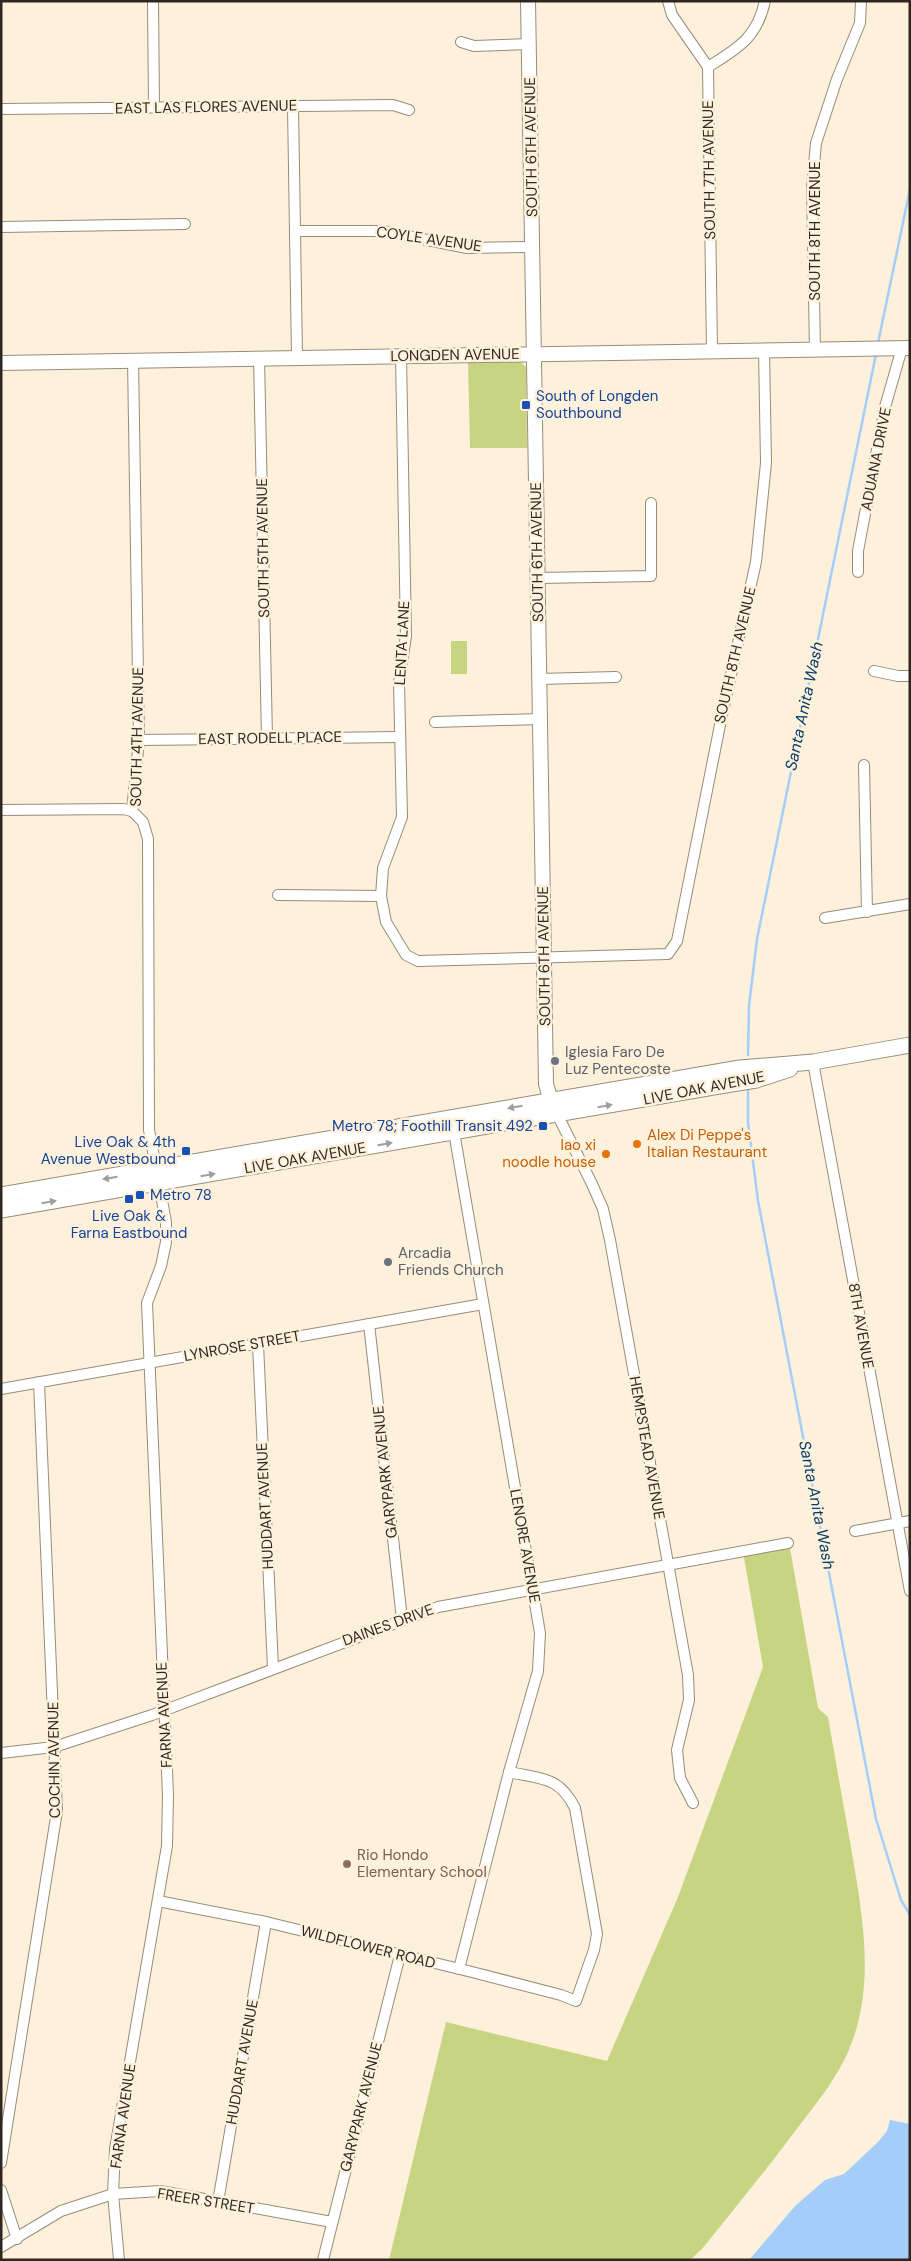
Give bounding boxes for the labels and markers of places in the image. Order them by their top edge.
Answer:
place label: South of Longden Southbound [536,386,658,423]
marker: South of Longden Southbound [520,399,532,411]
place label: Iglesia Faro De Luz Pentecoste [565,1042,671,1079]
marker: Iglesia Faro De Luz Pentecoste [549,1055,561,1067]
place label: Metro 78; Foothill Transit 492 [332,1116,533,1136]
marker: Metro 78; Foothill Transit 492 [537,1120,549,1132]
place label: Alex Di Peppe's Italian Restaurant [647,1125,767,1162]
place label: Live Oak & 4th Avenue Westbound [41,1132,176,1169]
place label: lao xi noodle house [502,1135,596,1172]
marker: Alex Di Peppe's Italian Restaurant [631,1138,643,1150]
marker: Live Oak & 4th Avenue Westbound [180,1145,192,1157]
marker: lao xi noodle house [600,1148,612,1160]
place label: Metro 78 [150,1185,212,1205]
marker: Metro 78 [134,1189,146,1201]
marker: Live Oak & Farna Eastbound [123,1193,135,1205]
place label: Live Oak & Farna Eastbound [71,1206,187,1243]
place label: Arcadia Friends Church [398,1243,504,1280]
marker: Arcadia Friends Church [382,1256,394,1268]
place label: Rio Hondo Elementary School [357,1845,487,1882]
marker: Rio Hondo Elementary School [341,1858,353,1870]

